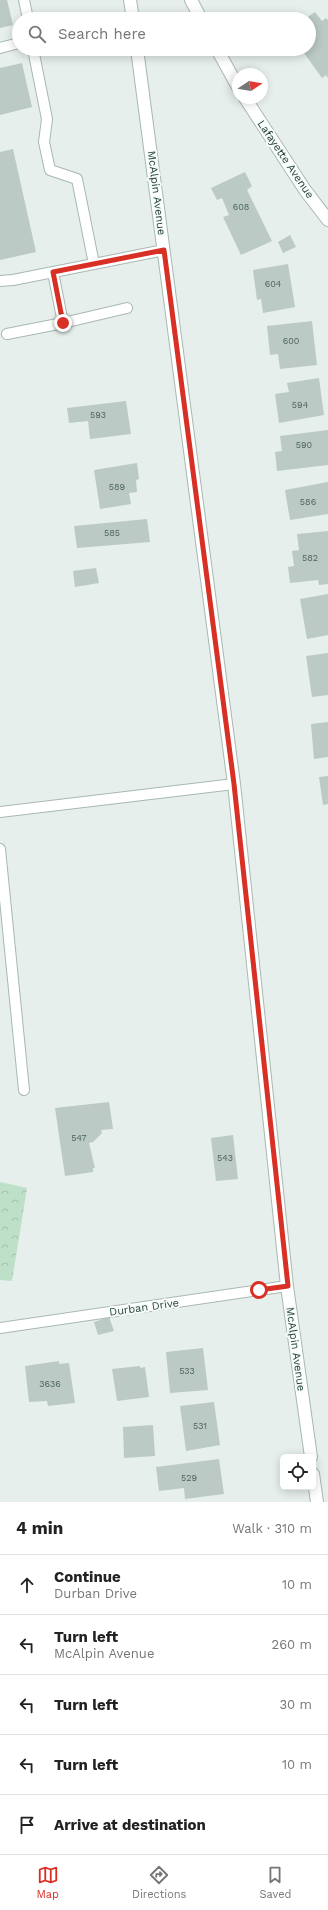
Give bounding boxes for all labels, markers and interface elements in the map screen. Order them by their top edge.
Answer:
search box [12,12,316,56]
icon: search [26,23,48,45]
text: Search here [58,25,146,43]
north arrow [232,68,268,104]
street label: Lafayette Avenue [255,118,317,201]
street label: McAlpin Avenue [145,150,168,236]
house number: 608 [233,202,249,212]
house number: 604 [265,279,282,289]
route end [54,314,72,332]
house number: 600 [283,336,300,346]
house number: 594 [292,400,309,410]
house number: 593 [90,410,106,420]
house number: 590 [296,440,313,450]
house number: 589 [109,482,125,492]
house number: 586 [300,497,316,507]
house number: 585 [104,528,120,538]
house number: 582 [302,553,318,563]
house number: 547 [71,1133,87,1143]
house number: 543 [217,1153,233,1163]
route start [250,1281,268,1299]
street label: Durban Drive [108,1296,180,1319]
street label: McAlpin Avenue [283,1306,308,1392]
house number: 533 [179,1366,195,1376]
house number: 3636 [39,1379,61,1389]
house number: 531 [193,1421,207,1431]
map controls [280,1454,316,1490]
button: locate [280,1454,316,1490]
house number: 529 [181,1473,197,1483]
text: 4 min [16,1518,63,1538]
text: Walk · 310 m [232,1521,312,1536]
text: Continue [54,1568,121,1586]
icon: ahead [16,1574,38,1596]
text: 10 m [282,1577,312,1592]
text: Durban Drive [54,1586,137,1601]
text: Turn left [54,1628,118,1646]
icon: left [16,1634,38,1656]
text: 260 m [272,1637,312,1652]
text: McAlpin Avenue [54,1646,154,1661]
icon: left [16,1694,38,1716]
text: Turn left [54,1696,118,1714]
text: 30 m [280,1697,312,1712]
icon: left [16,1754,38,1776]
text: Turn left [54,1756,118,1774]
text: 10 m [282,1757,312,1772]
icon: arrive [16,1814,38,1836]
text: Arrive at destination [54,1816,206,1834]
tab: Map [37,1864,59,1901]
tab: Directions [132,1864,186,1901]
tab: Saved [259,1864,291,1901]

